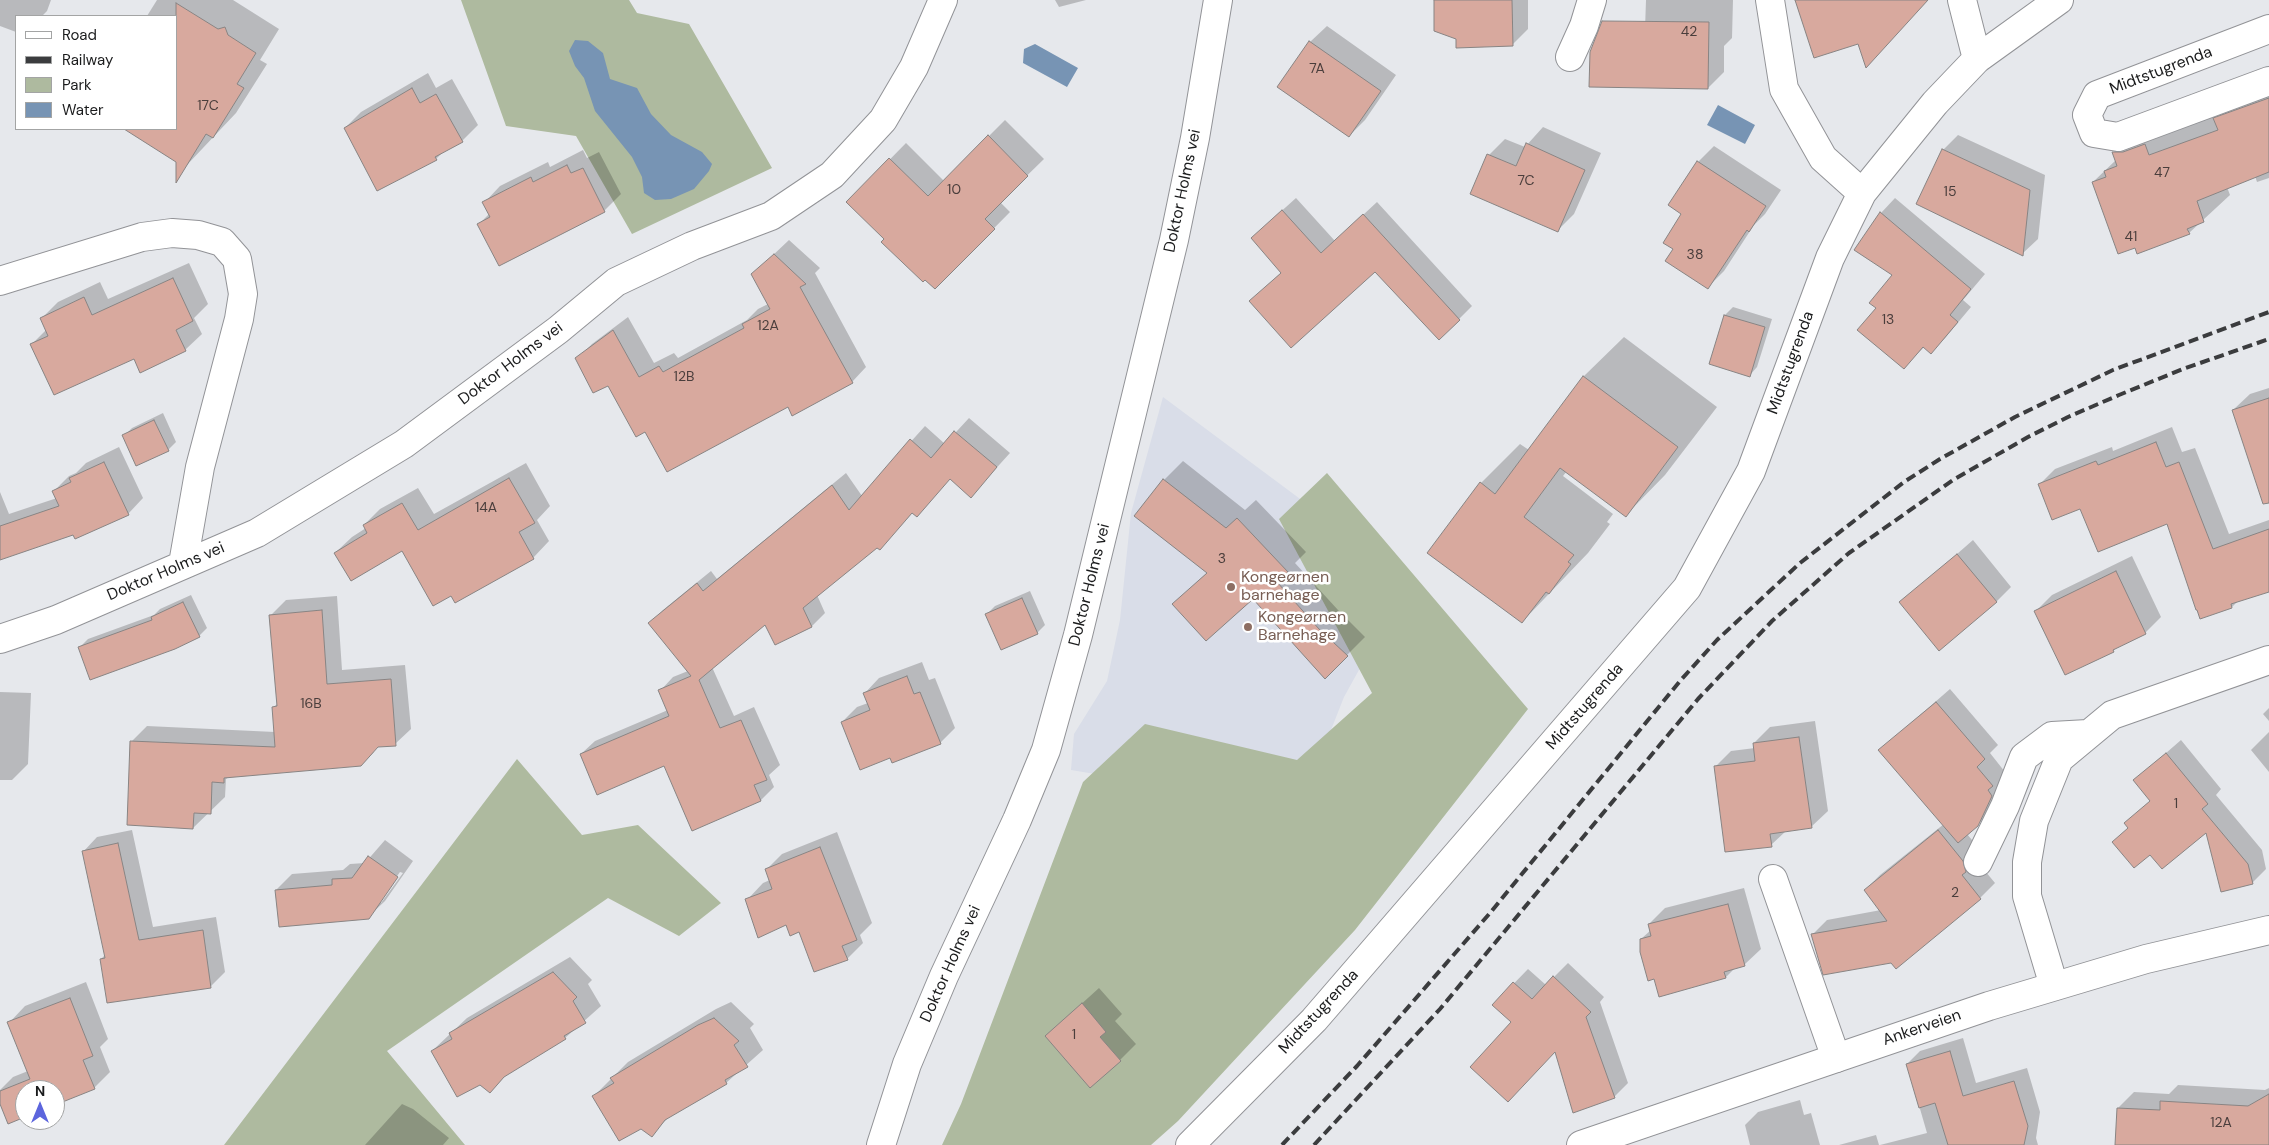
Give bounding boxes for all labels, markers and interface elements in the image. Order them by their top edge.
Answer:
legend [15,15,178,130]
house number: 42 [1681,24,1697,40]
text: Road [62,25,97,45]
street label: Midtstugrenda [2107,43,2215,99]
text: Railway [62,50,113,70]
house number: 7A [1309,61,1325,77]
text: Park [62,75,92,95]
house number: 17C [197,98,219,114]
text: Water [62,100,103,120]
street label: Doktor Holms vei [1161,128,1205,254]
house number: 47 [2154,165,2170,181]
house number: 7C [1517,173,1535,189]
house number: 10 [947,182,961,198]
house number: 15 [1944,184,1956,200]
house number: 41 [2125,229,2137,245]
house number: 38 [1687,247,1703,263]
street label: Midtstugrenda [1763,309,1819,417]
house number: 13 [1882,312,1894,328]
house number: 12A [757,318,779,334]
street label: Doktor Holms vei [455,319,567,409]
house number: 12B [674,369,694,385]
house number: 14A [475,500,497,516]
street label: Doktor Holms vei [1065,522,1115,648]
street label: Doktor Holms vei [104,539,228,605]
house number: 3 [1218,551,1226,567]
place label: Kongeørnen barnehage [1241,568,1329,606]
marker: Kongeørnen barnehage [1225,581,1237,593]
place label: Kongeørnen Barnehage [1258,608,1346,646]
marker: Kongeørnen Barnehage [1242,621,1254,633]
street label: Midtstugrenda [1542,660,1628,754]
house number: 16B [300,696,322,712]
house number: 1 [2174,796,2178,812]
house number: 2 [1951,885,1959,901]
street label: Doktor Holms vei [917,903,985,1025]
street label: Midtstugrenda [1275,966,1363,1058]
street label: Ankerveien [1880,1006,1964,1050]
house number: 1 [1072,1027,1076,1043]
north arrow [15,1080,65,1130]
text: N [35,1082,45,1100]
house number: 12A [2210,1115,2232,1131]

